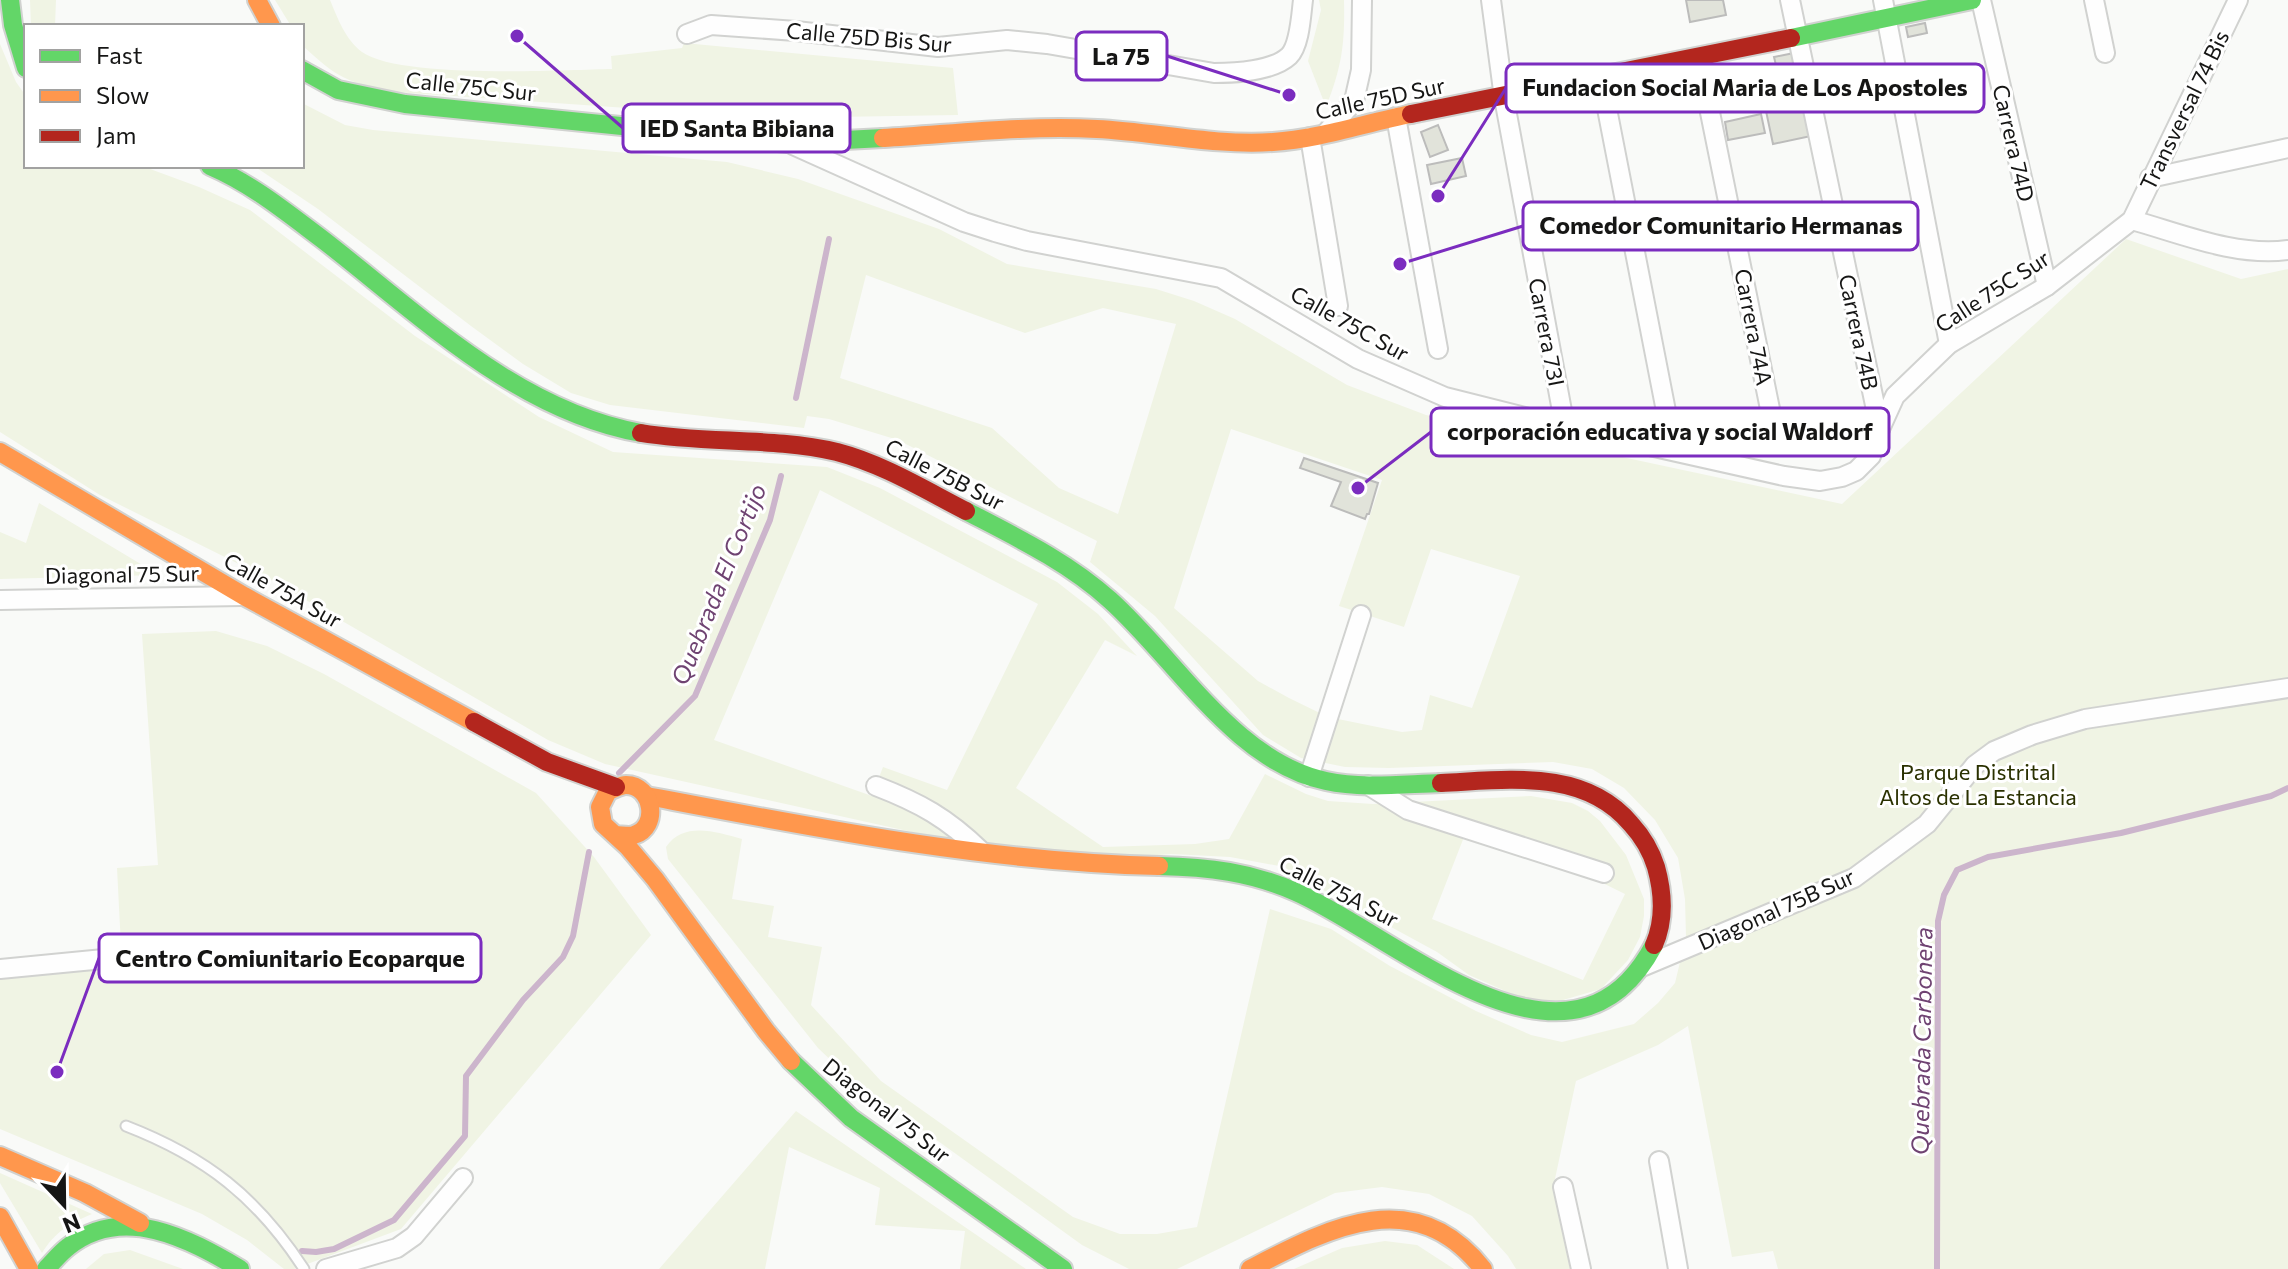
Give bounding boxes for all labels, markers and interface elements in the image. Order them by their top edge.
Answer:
street label: Calle 75D Bis Sur [785,16,953,58]
legend [24,24,304,168]
street label: Transversal 74 Bis [2134,26,2234,194]
callout: La 75 [1076,32,1167,80]
text: Fast [96,40,143,69]
text: La 75 [1092,41,1150,70]
callout: Fundacion Social Maria de Los Apostoles [1506,64,1984,112]
street label: Calle 75C Sur [404,66,538,106]
street label: Calle 75D Sur [1313,71,1448,125]
text: Fundacion Social Maria de Los Apostoles [1522,72,1968,101]
text: Slow [96,80,149,109]
street label: Carrera 74D [1987,82,2041,204]
callout: IED Santa Bibiana [623,104,850,152]
text: IED Santa Bibiana [639,113,835,142]
text: Jam [96,120,136,149]
callout: Comedor Comunitario Hermanas [1523,202,1918,250]
text: Comedor Comunitario Hermanas [1539,210,1903,239]
street label: Calle 75C Sur [1930,244,2054,338]
street label: Carrera 74A [1729,266,1779,388]
street label: Carrera 74B [1834,272,1884,392]
street label: Carrera 73I [1523,275,1571,389]
street label: Calle 75C Sur [1286,279,1414,367]
callout: corporación educativa y social Waldorf [1431,408,1889,456]
text: corporación educativa y social Waldorf [1447,416,1873,445]
street label: Calle 75B Sur [881,432,1009,516]
water label: Quebrada El Cortijo [664,479,772,689]
street label: Calle 75A Sur [219,547,347,634]
street label: Diagonal 75 Sur [45,559,200,589]
park label: Parque Distrital Altos de La Estancia [1879,758,2077,810]
street label: Calle 75A Sur [1275,849,1404,933]
street label: Diagonal 75B Sur [1693,862,1859,956]
water label: Quebrada Carbonera [1905,927,1937,1155]
callout: Centro Comiunitario Ecoparque [99,934,481,982]
text: Centro Comiunitario Ecoparque [115,943,465,972]
street label: Diagonal 75 Sur [818,1052,956,1168]
north arrow [24,1165,104,1245]
text: N [59,1208,84,1240]

